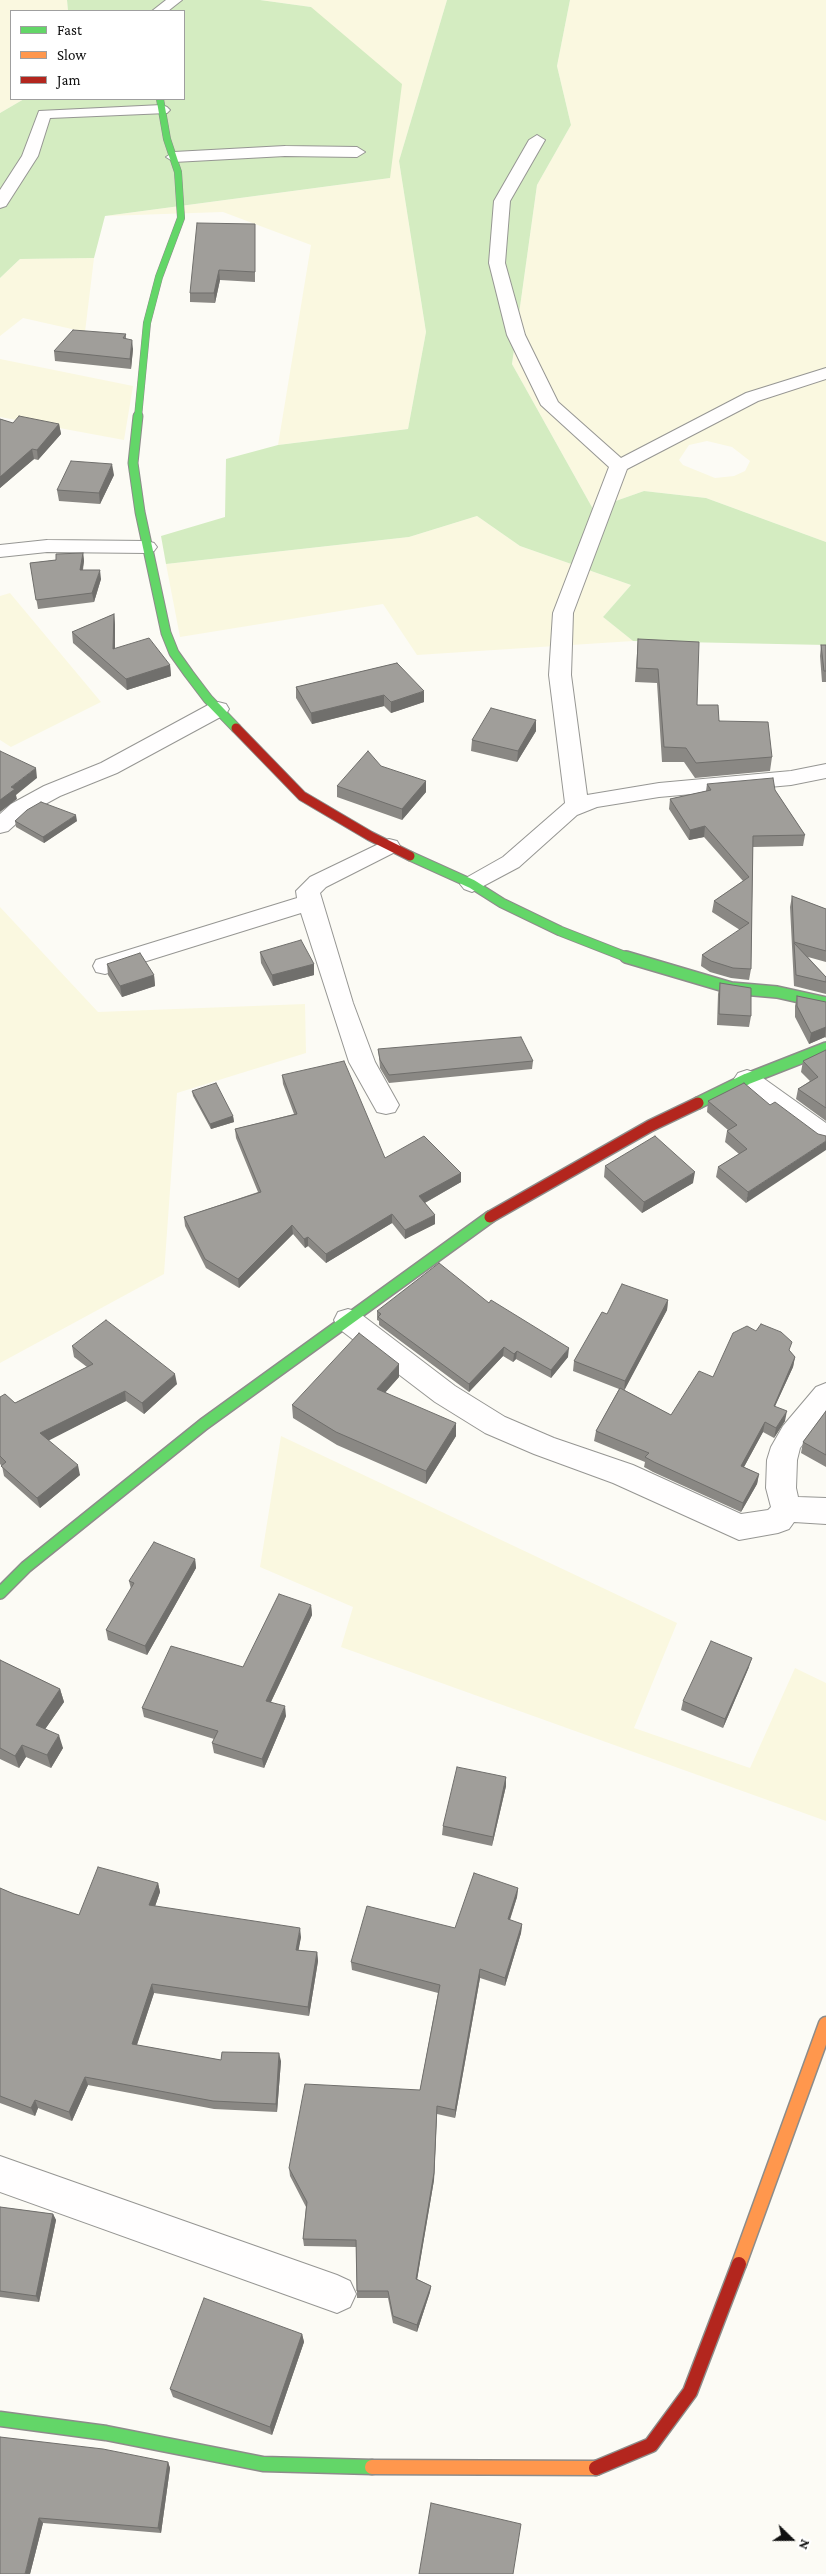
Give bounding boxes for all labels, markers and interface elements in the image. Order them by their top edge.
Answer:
legend [10,10,185,100]
text: Fast [57,22,82,38]
text: Slow [57,47,86,63]
text: Jam [57,72,80,88]
north arrow [766,2514,816,2564]
text: N [796,2537,814,2552]

